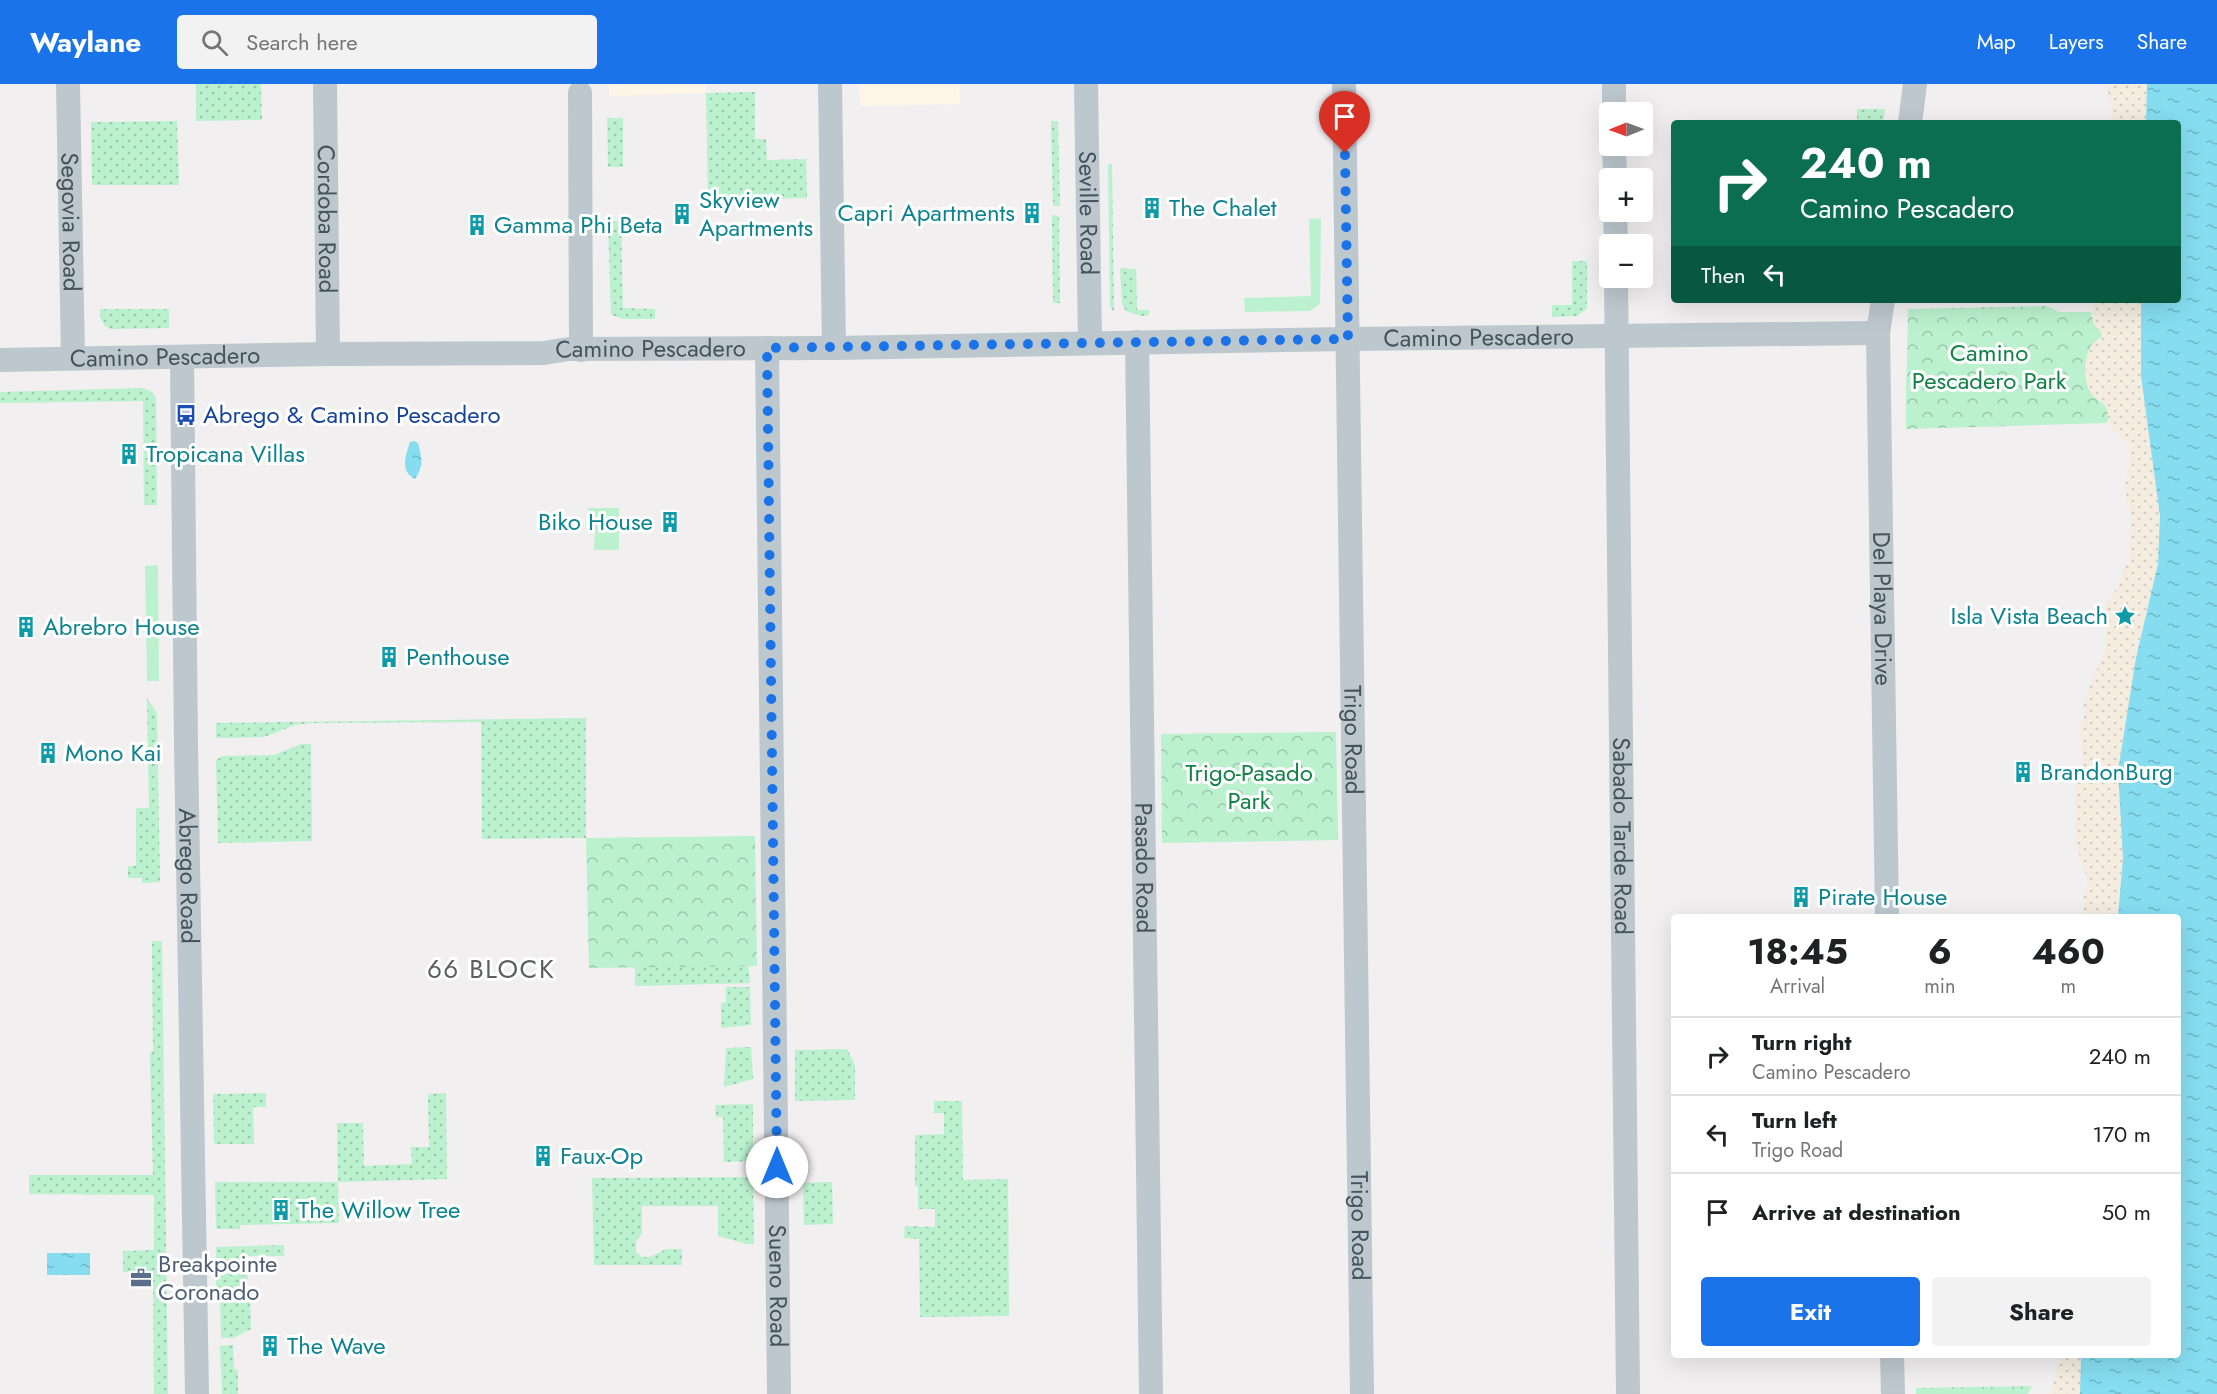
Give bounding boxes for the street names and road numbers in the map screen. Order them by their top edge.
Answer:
street label: Cordoba Road [309,144,345,294]
street label: Seville Road [1070,151,1107,275]
street label: Segovia Road [52,152,90,292]
street label: Camino Pescadero [1383,318,1574,356]
street label: Camino Pescadero [553,330,746,368]
street label: Camino Pescadero [69,337,261,376]
street label: Del Playa Drive [1864,531,1901,686]
street label: Trigo Road [1335,685,1372,795]
street label: Sabado Tarde Road [1604,737,1641,935]
street label: Pasado Road [1126,802,1163,934]
street label: Abrego Road [170,808,207,944]
street label: Trigo Road [1342,1171,1378,1281]
street label: Sueno Road [760,1224,796,1348]

